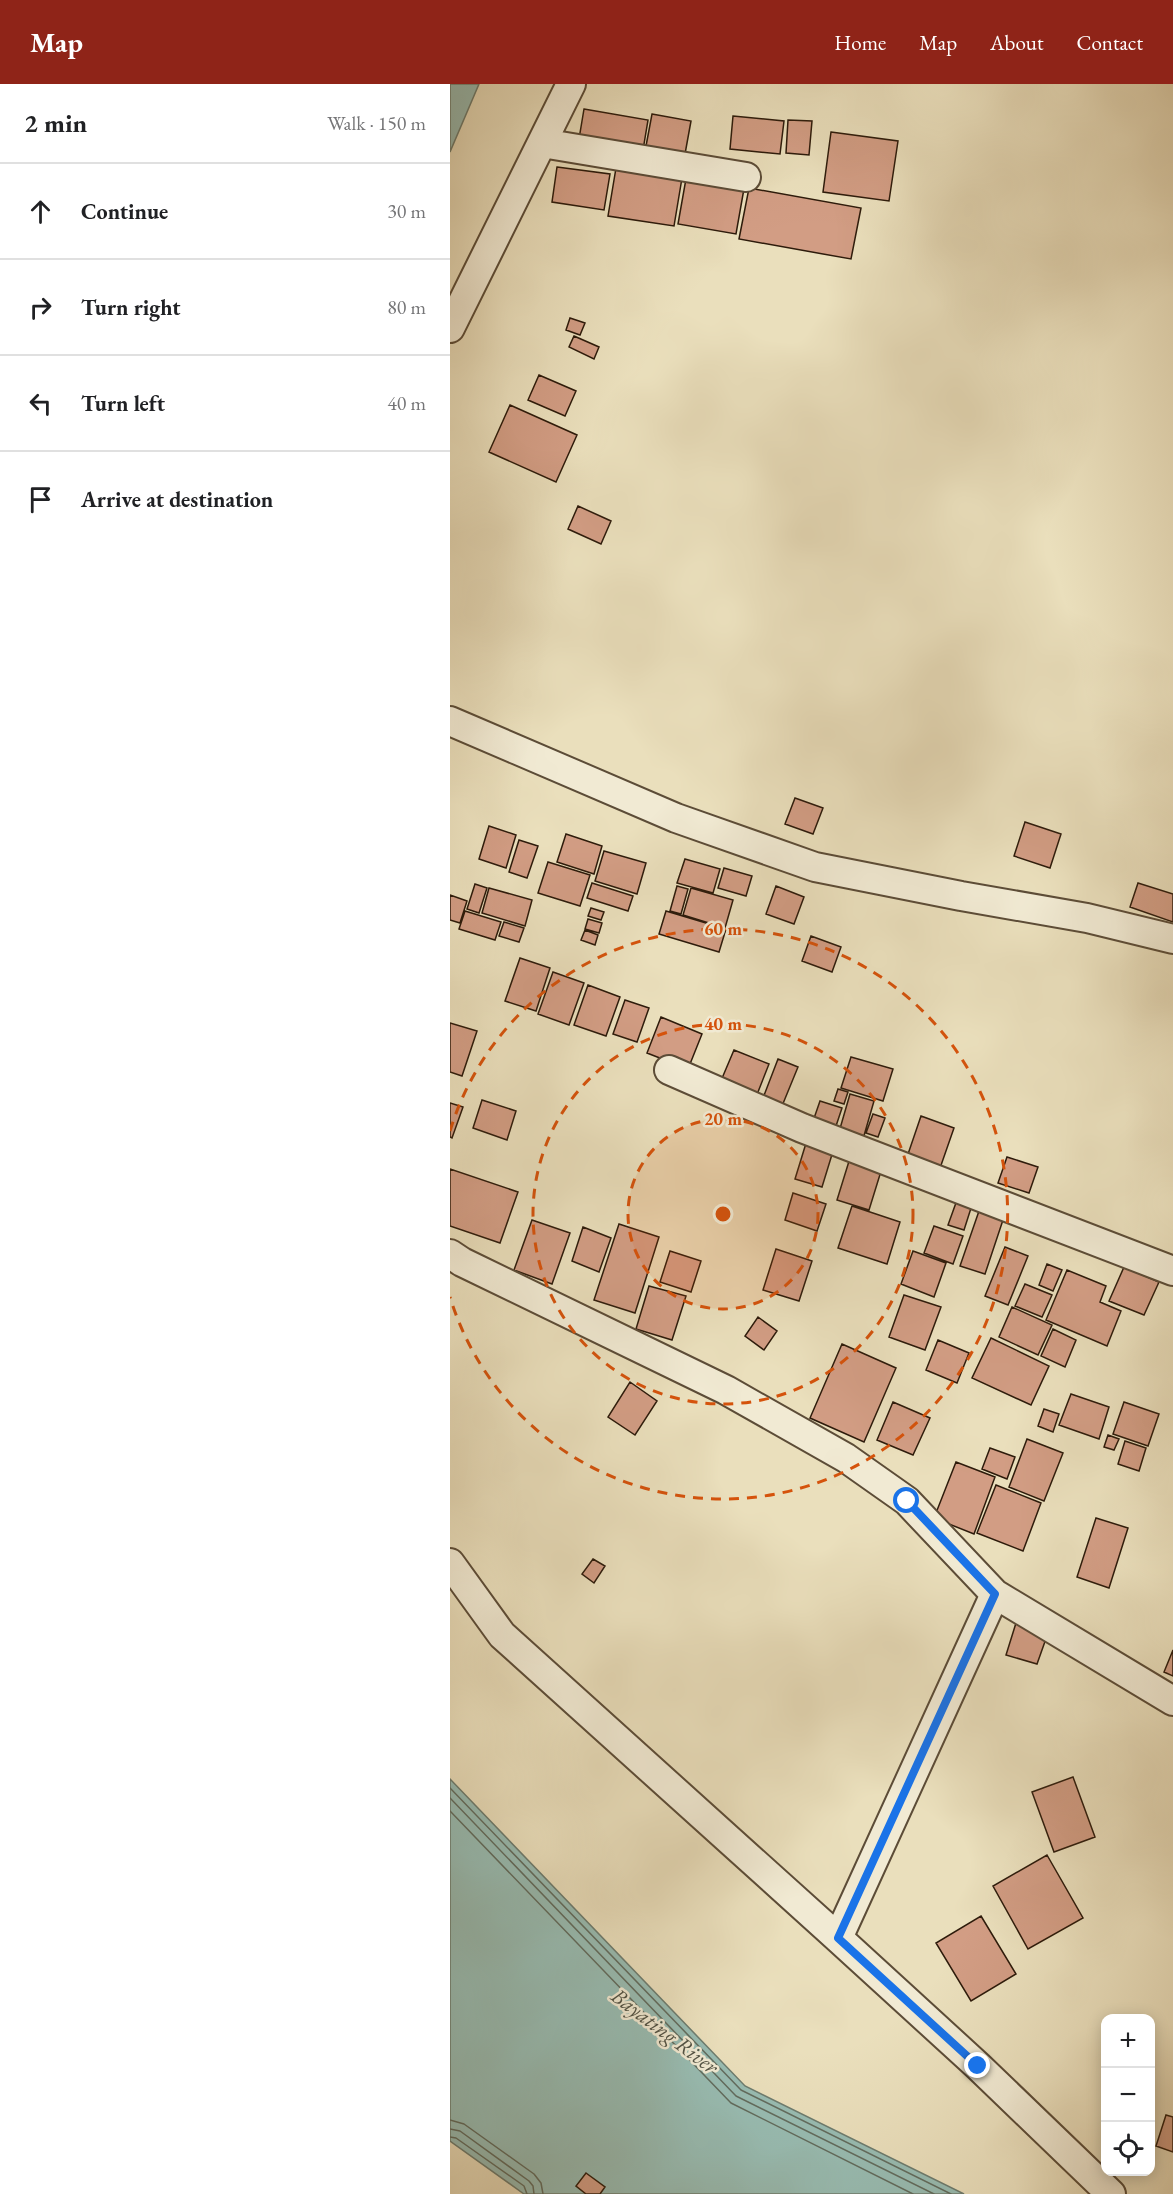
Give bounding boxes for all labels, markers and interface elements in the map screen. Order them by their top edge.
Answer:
text: Map [30,24,83,60]
text: Home [834,29,886,56]
text: Map [919,29,957,56]
text: About [990,29,1043,56]
text: Contact [1076,29,1143,56]
text: 2 min [24,106,87,140]
text: Walk · 150 m [327,110,426,136]
icon: ahead [24,195,57,228]
text: Continue [81,197,168,226]
text: 30 m [387,198,426,224]
icon: right [24,291,57,324]
text: Turn right [81,293,180,322]
text: 80 m [387,294,426,320]
icon: left [24,387,57,420]
text: Turn left [81,389,165,418]
text: 40 m [387,390,426,416]
icon: arrive [24,483,57,516]
text: Arrive at destination [81,485,273,514]
text: 60 m [704,917,742,940]
text: 40 m [704,1012,742,1035]
text: 20 m [704,1107,742,1130]
centre of rings [713,1204,733,1224]
route start [893,1487,919,1513]
water label: Bayating River [605,1981,726,2082]
map controls [1101,2014,1155,2176]
button: + [1101,2014,1155,2068]
route end [964,2052,990,2078]
button: − [1101,2068,1155,2122]
button: locate [1101,2122,1155,2176]

